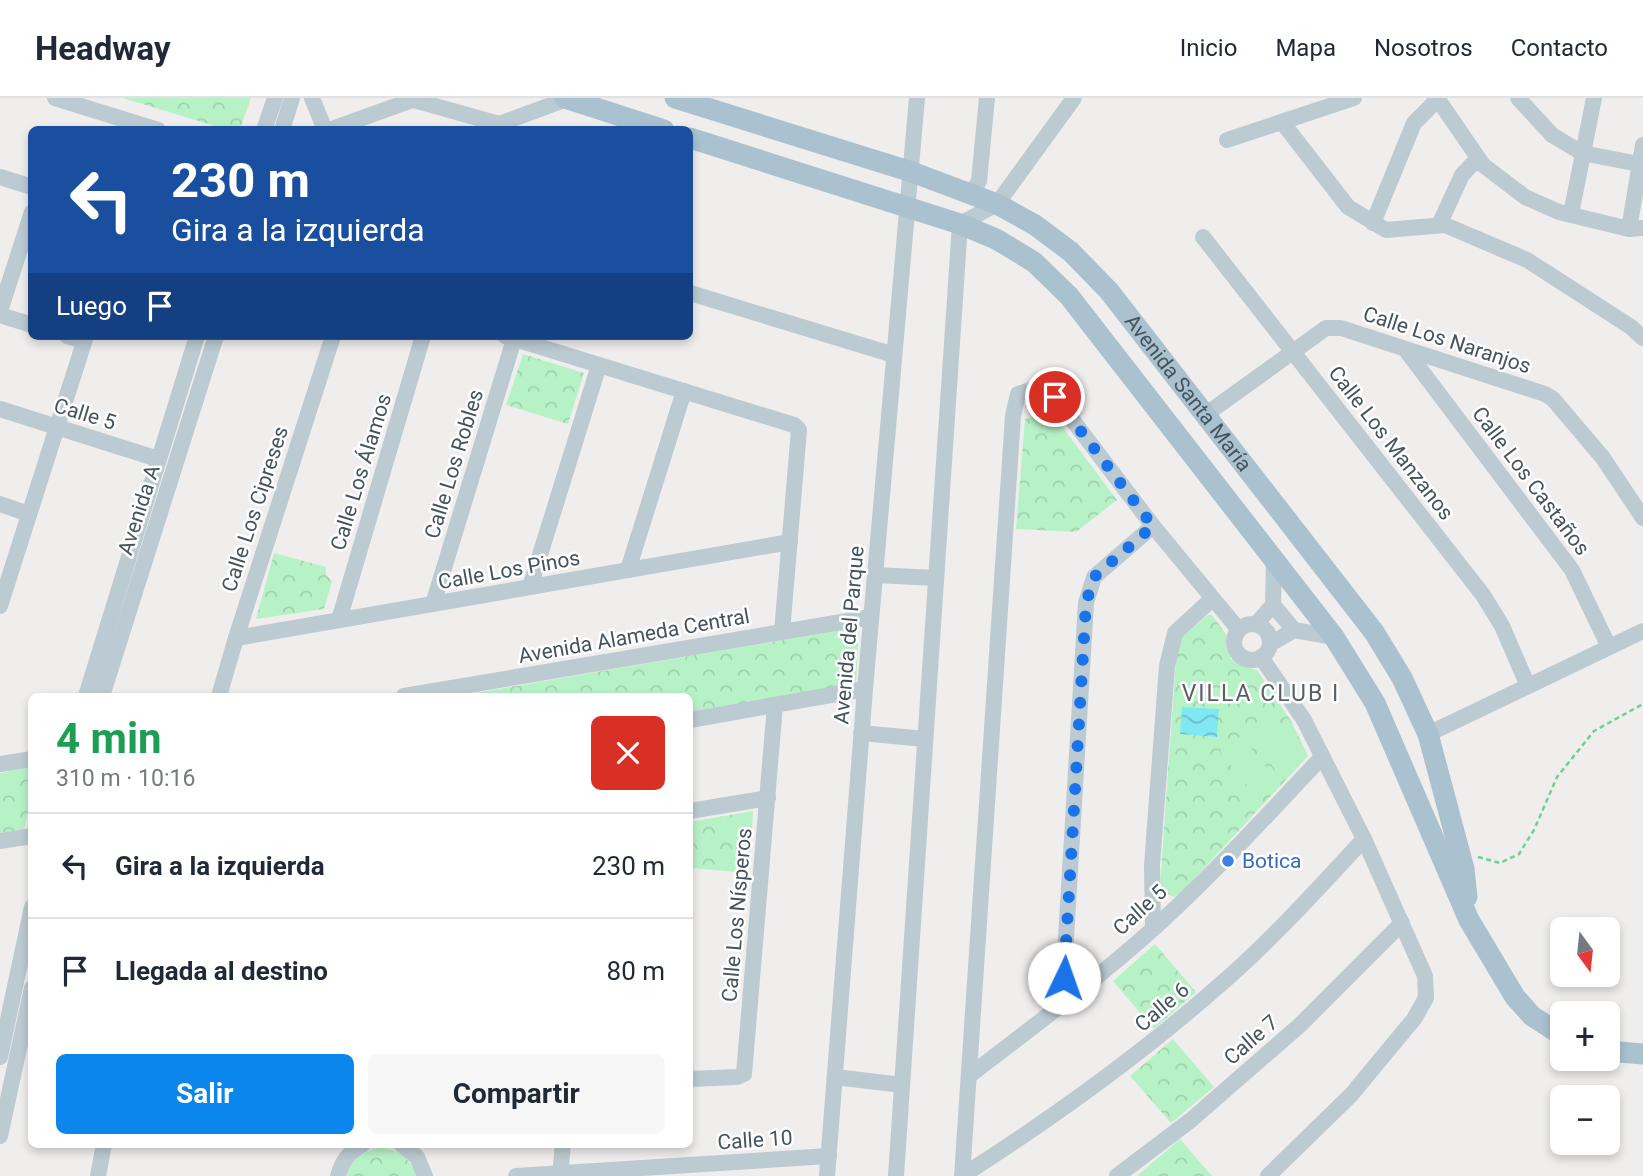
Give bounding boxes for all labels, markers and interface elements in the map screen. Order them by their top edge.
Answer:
text: Headway [35,29,171,68]
text: Inicio [1180,34,1237,62]
text: Mapa [1275,34,1336,62]
text: Nosotros [1374,34,1473,62]
text: Contacto [1511,34,1608,62]
text: 230 m [171,152,310,209]
icon: left [56,154,147,245]
text: Gira a la izquierda [171,211,425,249]
icon: arrive [141,287,179,325]
text: Luego [56,291,127,321]
street label: Calle Los Naranjos [1360,302,1534,378]
street label: Avenida Santa María [1120,310,1257,476]
street label: Calle Los Manzanos [1323,361,1459,525]
pin [1025,367,1085,427]
icon: arrive [1036,378,1074,416]
street label: Calle Los Robles [420,386,488,542]
street label: Calle Los Álamos [326,391,396,553]
street label: Calle 5 [51,393,119,435]
street label: Calle Los Castaños [1467,402,1595,560]
street label: Calle Los Cipreses [217,423,293,595]
street label: Avenida A [113,462,165,558]
street label: Avenida del Parque [829,545,869,725]
street label: Calle Los Pinos [436,546,582,594]
street label: Avenida Alameda Central [517,604,751,668]
district label: VILLA CLUB I [1182,680,1340,707]
text: 4 min [56,714,162,763]
button: close [591,716,665,790]
text: 310 m · 10:16 [56,765,195,792]
street label: Calle Los Nísperos [717,827,757,1003]
icon: left [56,847,94,885]
place label: Botica [1242,849,1301,873]
text: Gira a la izquierda [115,851,325,881]
text: 230 m [592,851,665,881]
marker: Botica [1220,853,1236,869]
street label: Calle 5 [1108,880,1172,940]
north arrow [1550,917,1620,987]
map controls [1550,917,1620,1155]
position arrow [1027,941,1101,1015]
icon: arrive [56,952,94,990]
text: Llegada al destino [115,956,328,986]
text: 80 m [607,956,665,986]
street label: Calle 6 [1130,977,1194,1037]
button: + [1550,1001,1620,1071]
street label: Calle 7 [1219,1010,1283,1070]
button: Salir [56,1054,354,1134]
button: Compartir [368,1054,665,1134]
button: − [1550,1085,1620,1155]
street label: Calle 10 [717,1125,793,1155]

